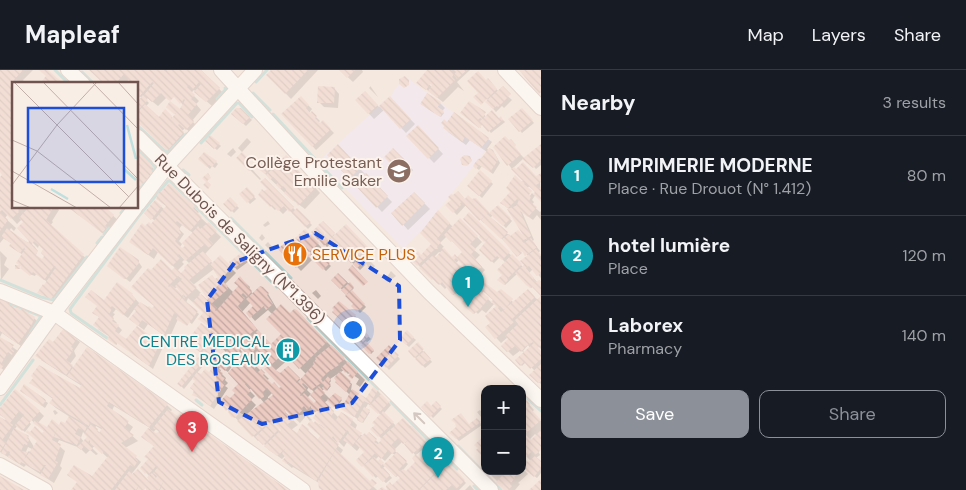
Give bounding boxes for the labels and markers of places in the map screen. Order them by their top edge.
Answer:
place label: Collège Protestant Emilie Saker [246,152,382,191]
school or university icon: Collège Protestant Emilie Saker [386,158,412,184]
restaurant icon: SERVICE PLUS [282,241,308,267]
place label: SERVICE PLUS [312,244,416,265]
pin: 1 [452,266,484,307]
place label: CENTRE MEDICAL DES ROSEAUX [139,331,270,370]
building icon: CENTRE MEDICAL DES ROSEAUX [275,337,301,363]
pin: 3 [176,411,208,452]
pin: 2 [422,437,454,478]

